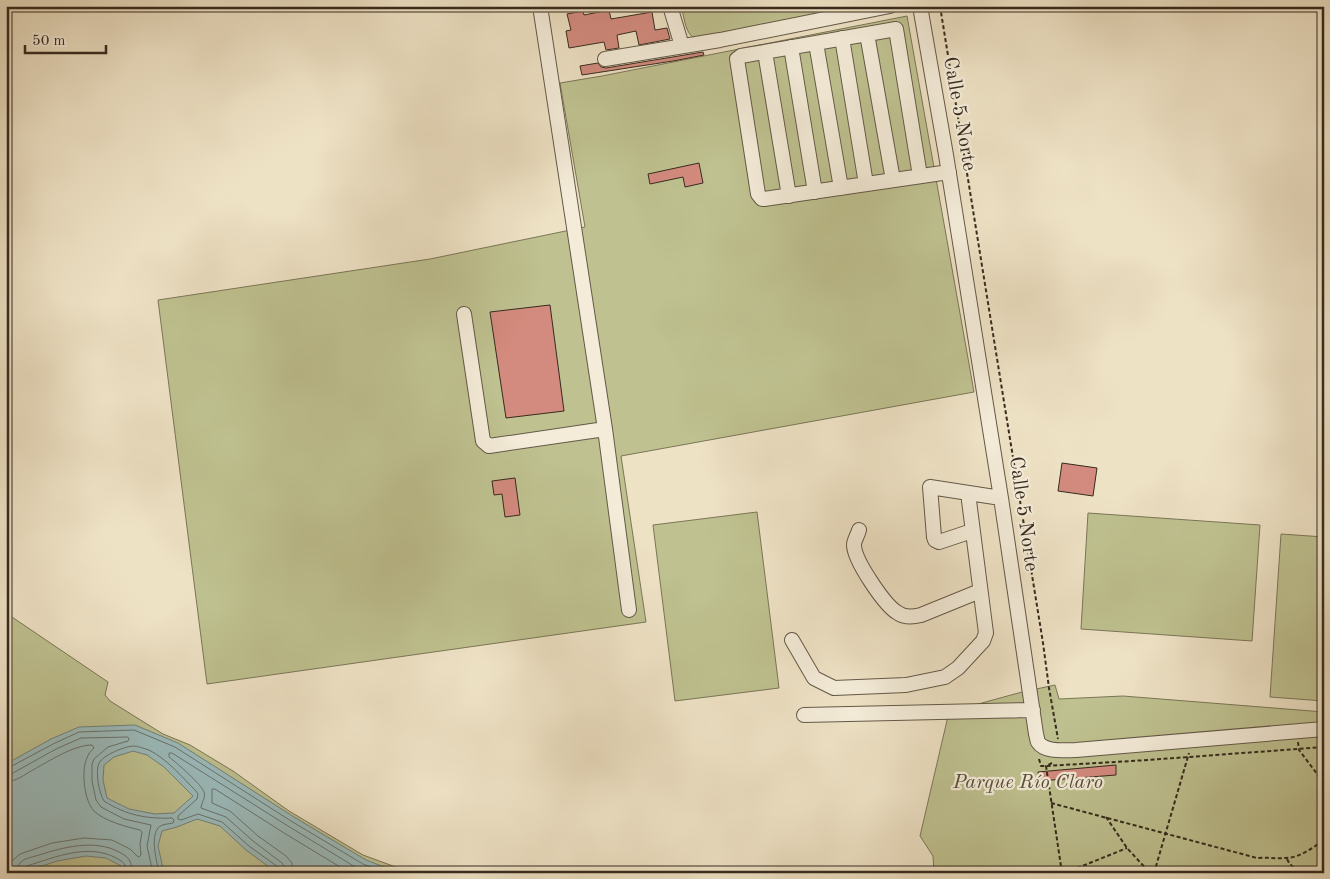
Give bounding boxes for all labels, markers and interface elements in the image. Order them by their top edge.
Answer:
scale bar [25,22,106,54]
text: 50 m [32,34,66,49]
street label: Calle 5 Norte [939,55,979,173]
street label: Calle 5 Norte [1005,455,1041,573]
park label: Parque Río Claro [952,773,1103,793]

